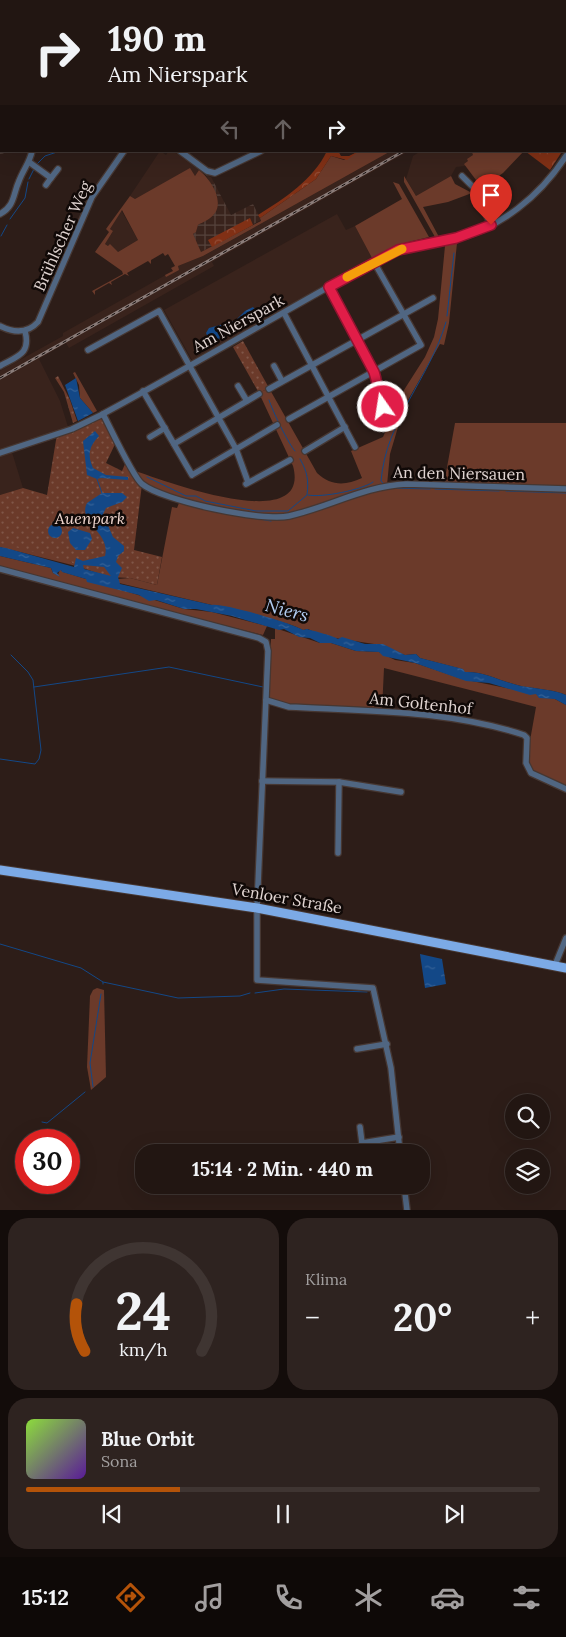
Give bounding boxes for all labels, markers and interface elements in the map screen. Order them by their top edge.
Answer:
text: 190 m [108,16,206,61]
icon: right [25,20,90,85]
text: Am Nierspark [108,60,248,88]
icon: left [216,115,244,143]
icon: ahead [269,115,297,143]
icon: right [322,115,350,143]
pin [470,174,512,225]
street label: Brühlscher Weg [29,177,96,294]
icon: arrive [477,181,505,209]
street label: Am Nierspark [188,289,288,357]
position arrow [356,380,408,432]
street label: An den Niersauen [392,462,525,484]
park label: Auenpark [54,508,125,528]
water label: Niers [263,593,311,627]
street label: Am Goltenhof [368,688,475,719]
street label: Venloer Straße [229,878,344,918]
map controls [505,1094,550,1194]
button: search [505,1094,550,1139]
speed limit sign: 30 [15,1129,80,1194]
button: layers [505,1149,550,1194]
text: 15:14 · 2 Min. · 440 m [192,1157,373,1181]
text: Klima [305,1269,347,1289]
text: 24 [115,1278,172,1344]
text: 20° [393,1293,452,1341]
text: − [305,1300,320,1336]
text: + [525,1300,540,1336]
text: km/h [119,1338,168,1361]
text: Blue Orbit [101,1427,195,1451]
text: Sona [101,1451,137,1471]
icon: previous [98,1500,126,1528]
icon: pause [269,1500,297,1528]
icon: next [440,1500,468,1528]
icon: directions [113,1580,148,1615]
icon: music [192,1580,227,1615]
icon: phone [271,1580,306,1615]
icon: climate [351,1580,386,1615]
icon: car [430,1580,465,1615]
icon: filters [509,1580,544,1615]
text: 15:12 [22,1583,69,1611]

